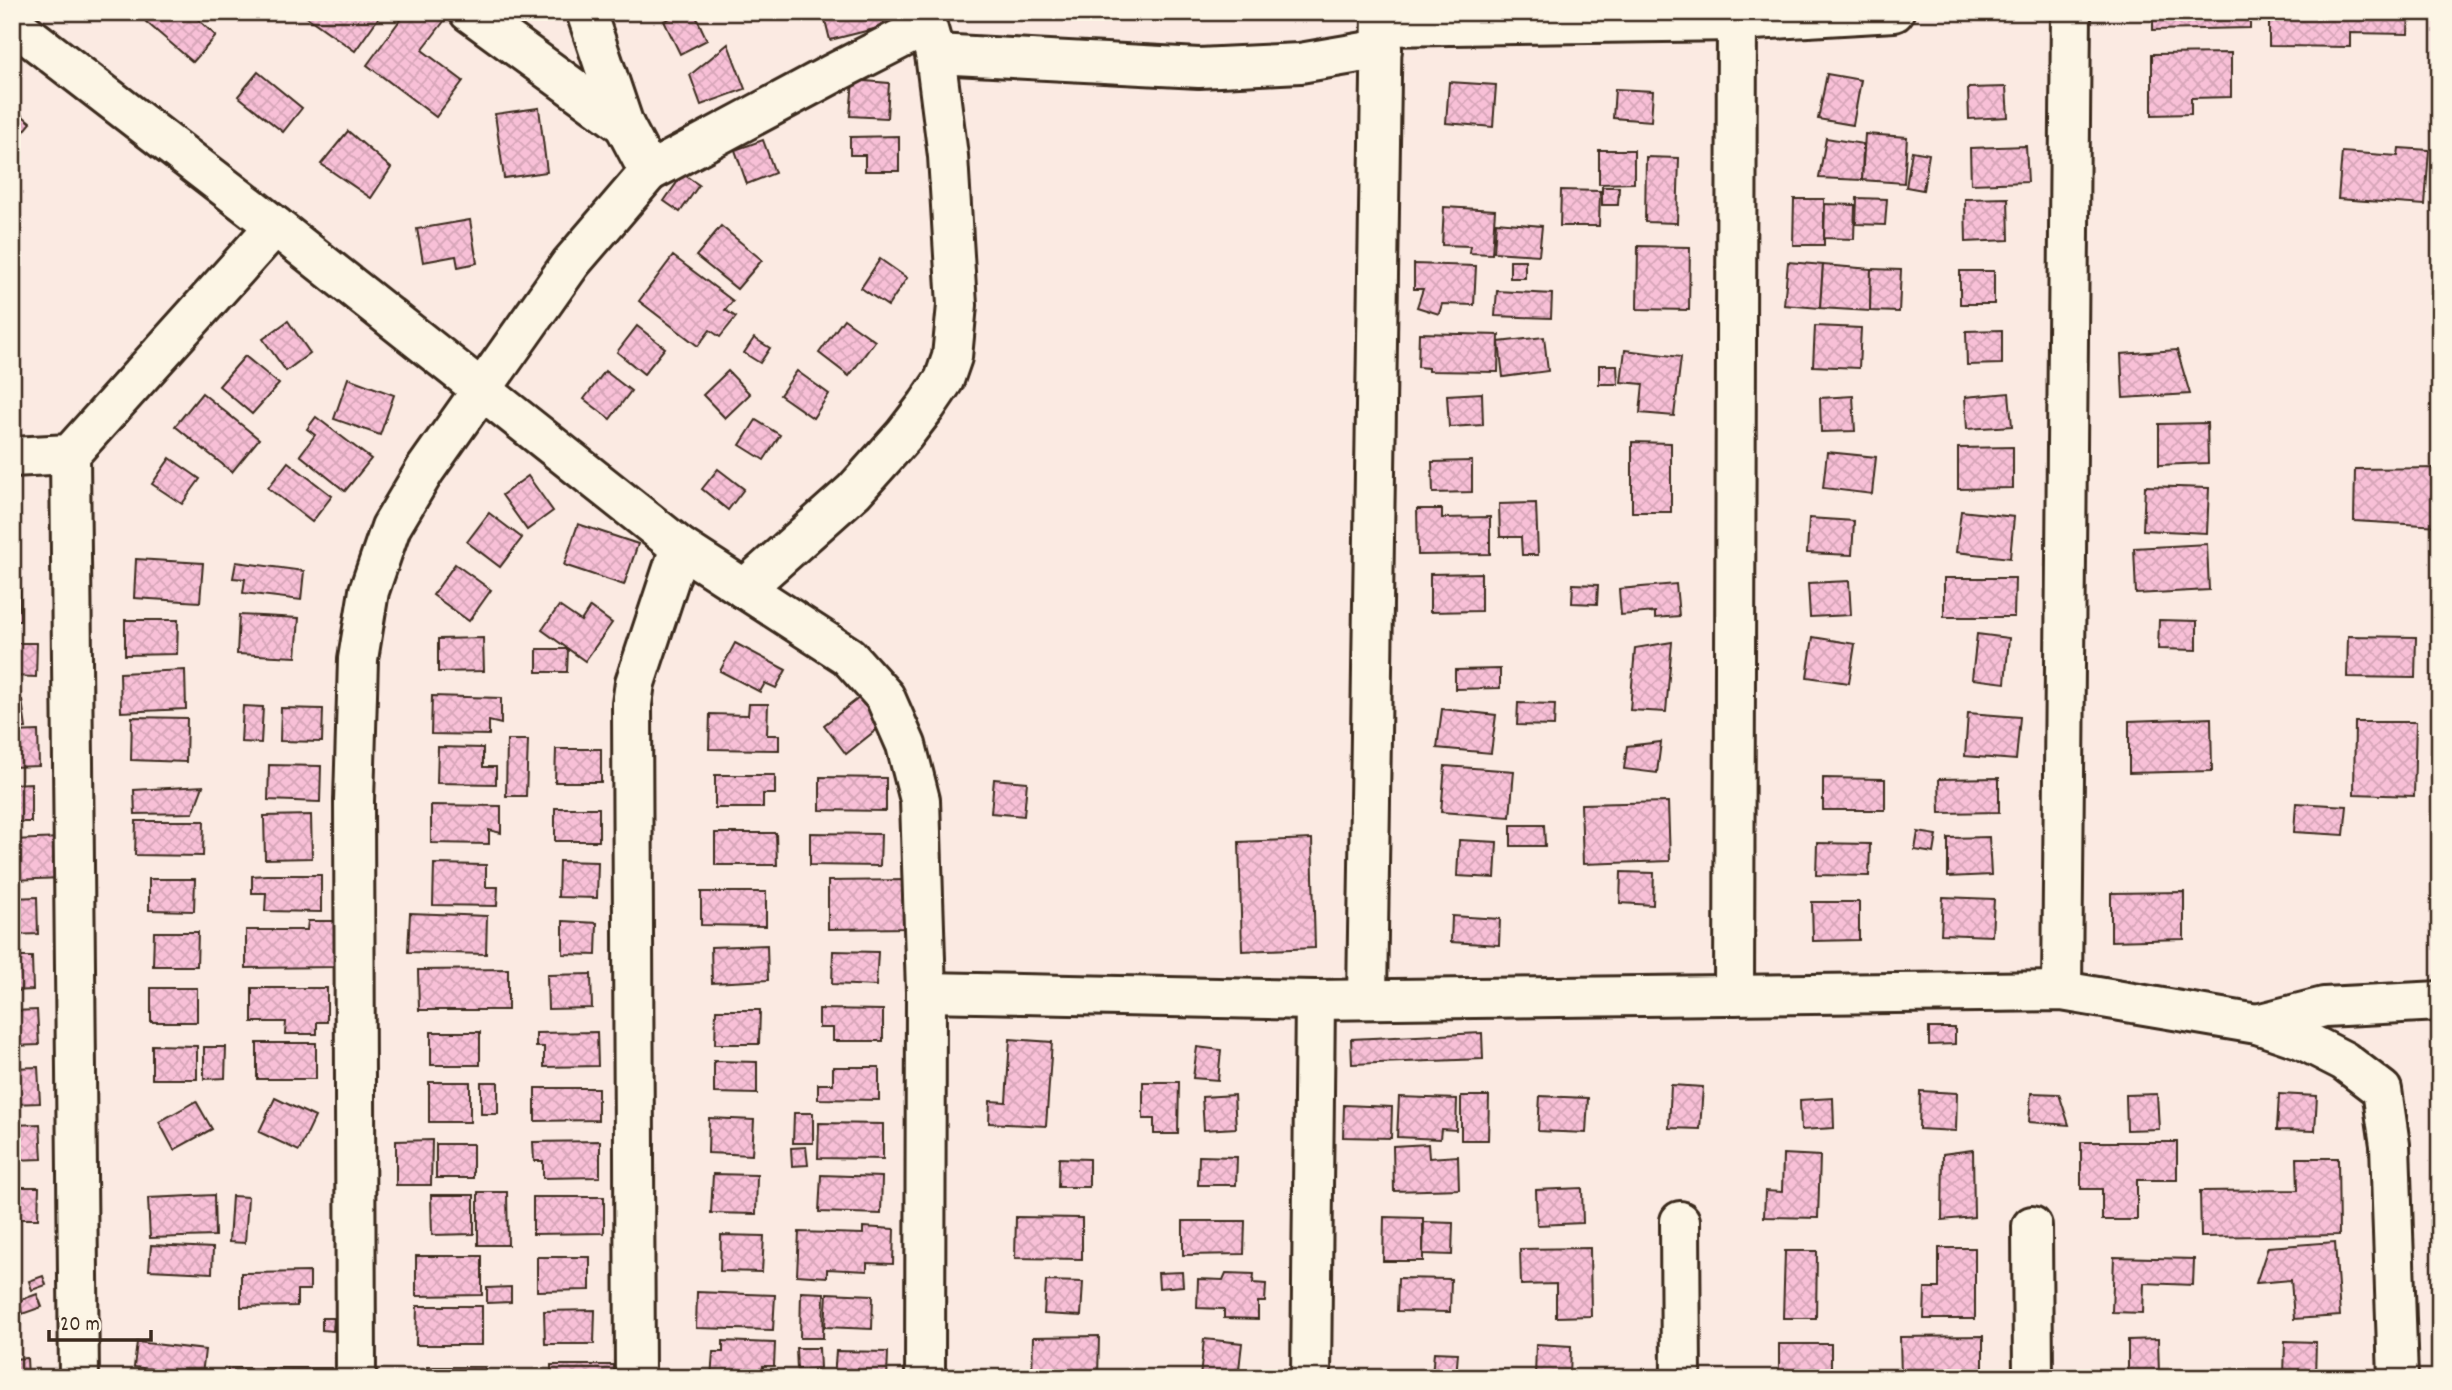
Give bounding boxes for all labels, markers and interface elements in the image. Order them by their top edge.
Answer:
scale bar [49,1299,150,1343]
text: 20 m [60,1311,100,1341]

